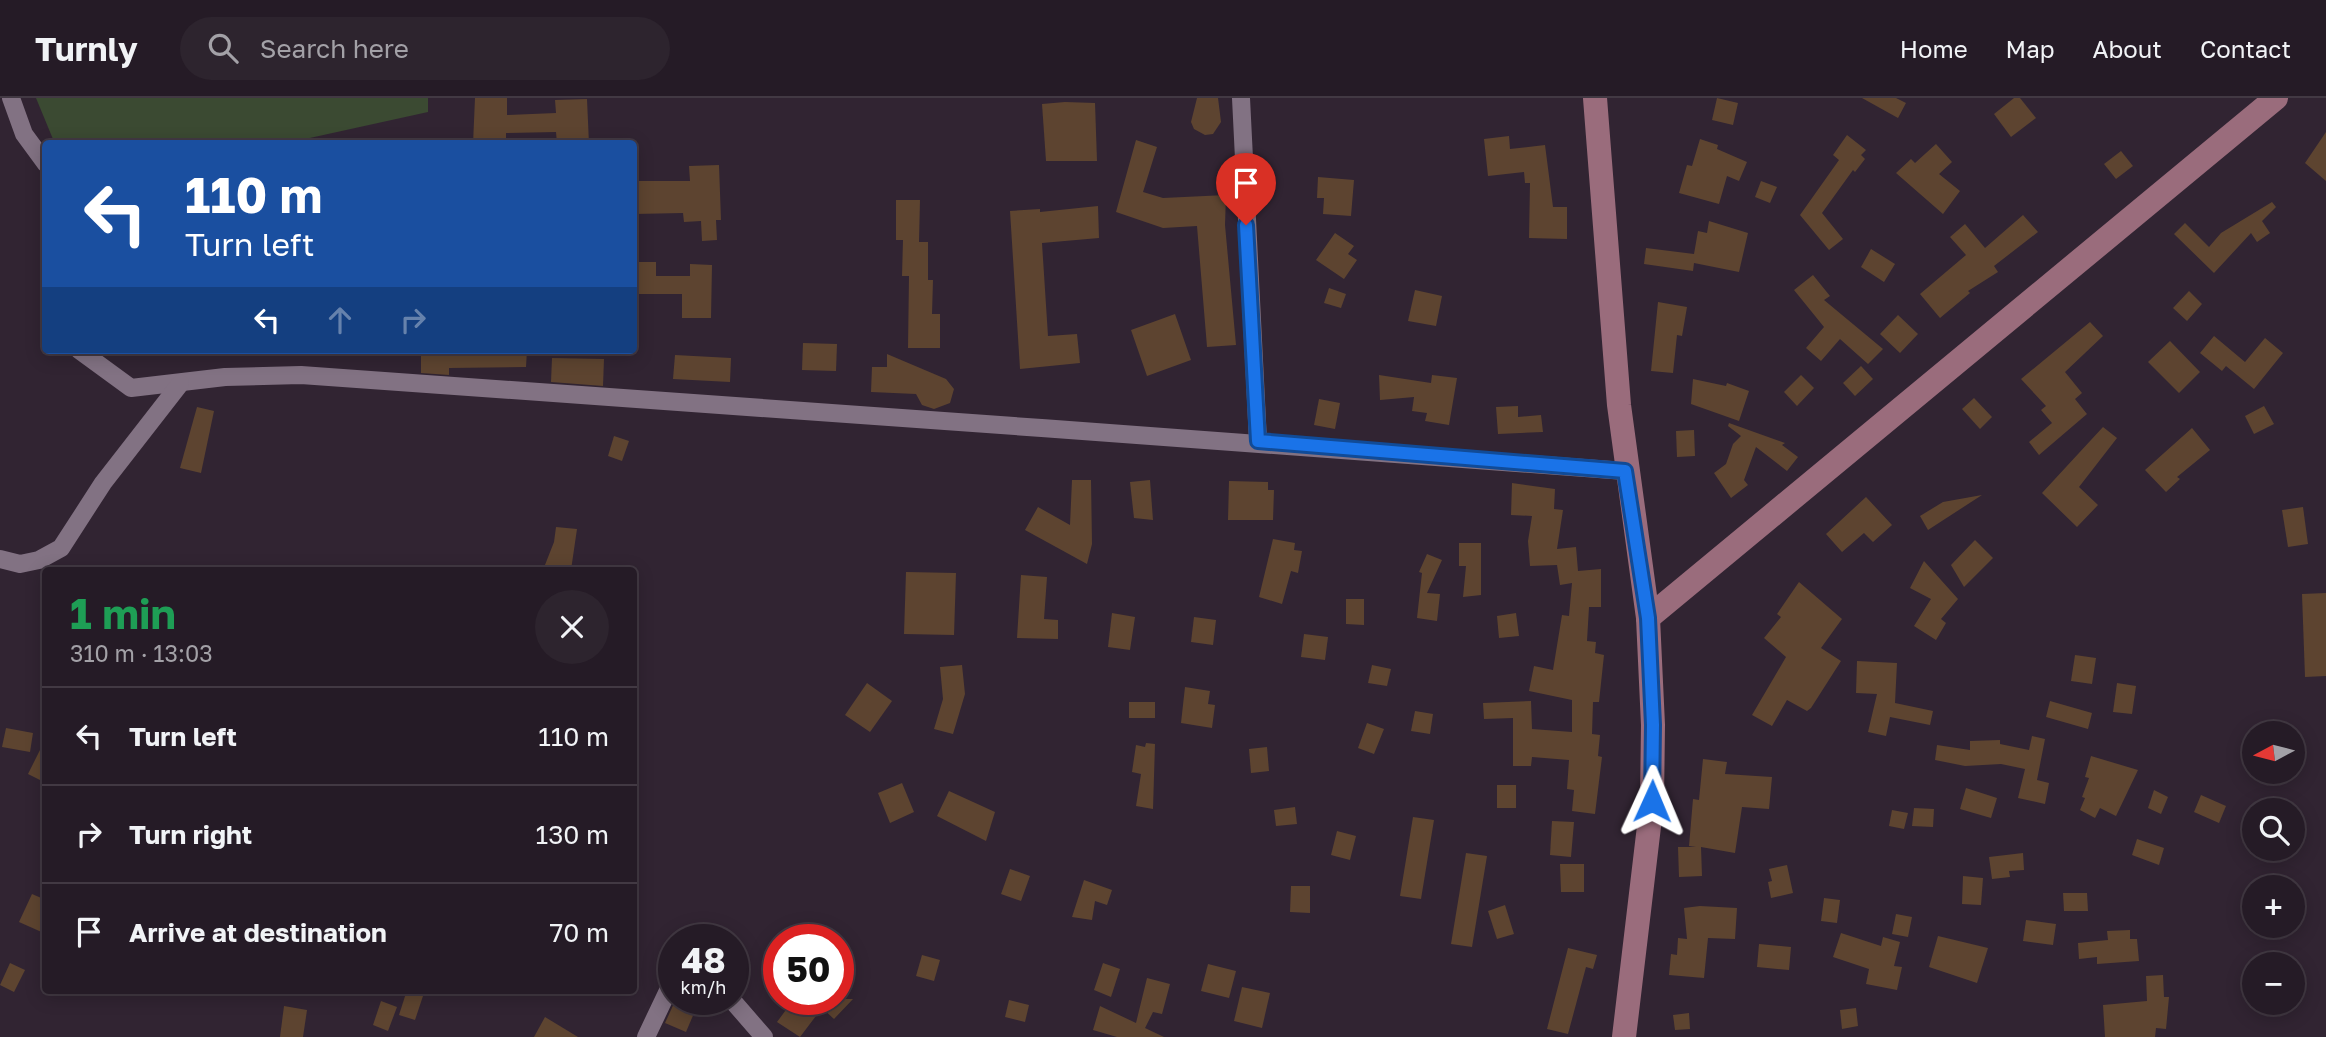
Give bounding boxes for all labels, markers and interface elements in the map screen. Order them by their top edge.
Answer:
search box [180,17,670,80]
text: Turnly [35,29,138,68]
icon: search [204,29,242,67]
text: Search here [260,33,409,64]
text: Home [1900,34,1968,63]
text: Map [2006,34,2055,63]
text: About [2093,34,2162,63]
text: Contact [2200,34,2291,63]
pin [1216,153,1276,225]
icon: arrive [1227,164,1265,202]
text: 110 m [185,165,322,224]
icon: left [70,168,161,259]
text: Turn left [185,225,314,263]
icon: left [248,301,286,339]
icon: ahead [321,301,359,339]
icon: right [394,301,432,339]
text: 1 min [70,588,176,638]
button: close [535,590,609,664]
text: 310 m · 13:03 [70,639,213,667]
icon: left [70,717,108,755]
text: Turn left [129,721,237,752]
text: 110 m [538,721,609,752]
north arrow [2242,721,2305,784]
map controls [2242,721,2305,1015]
position arrow [1615,764,1689,838]
button: search [2242,798,2305,861]
icon: right [70,815,108,853]
text: Turn right [129,819,252,850]
text: 130 m [536,819,609,850]
button: + [2242,875,2305,938]
icon: arrive [70,913,108,951]
text: Arrive at destination [129,917,387,948]
text: 70 m [550,917,609,948]
speed limit sign: 50 [763,924,854,1015]
text: 48 [681,939,726,981]
button: − [2242,952,2305,1015]
text: km/h [681,976,726,998]

